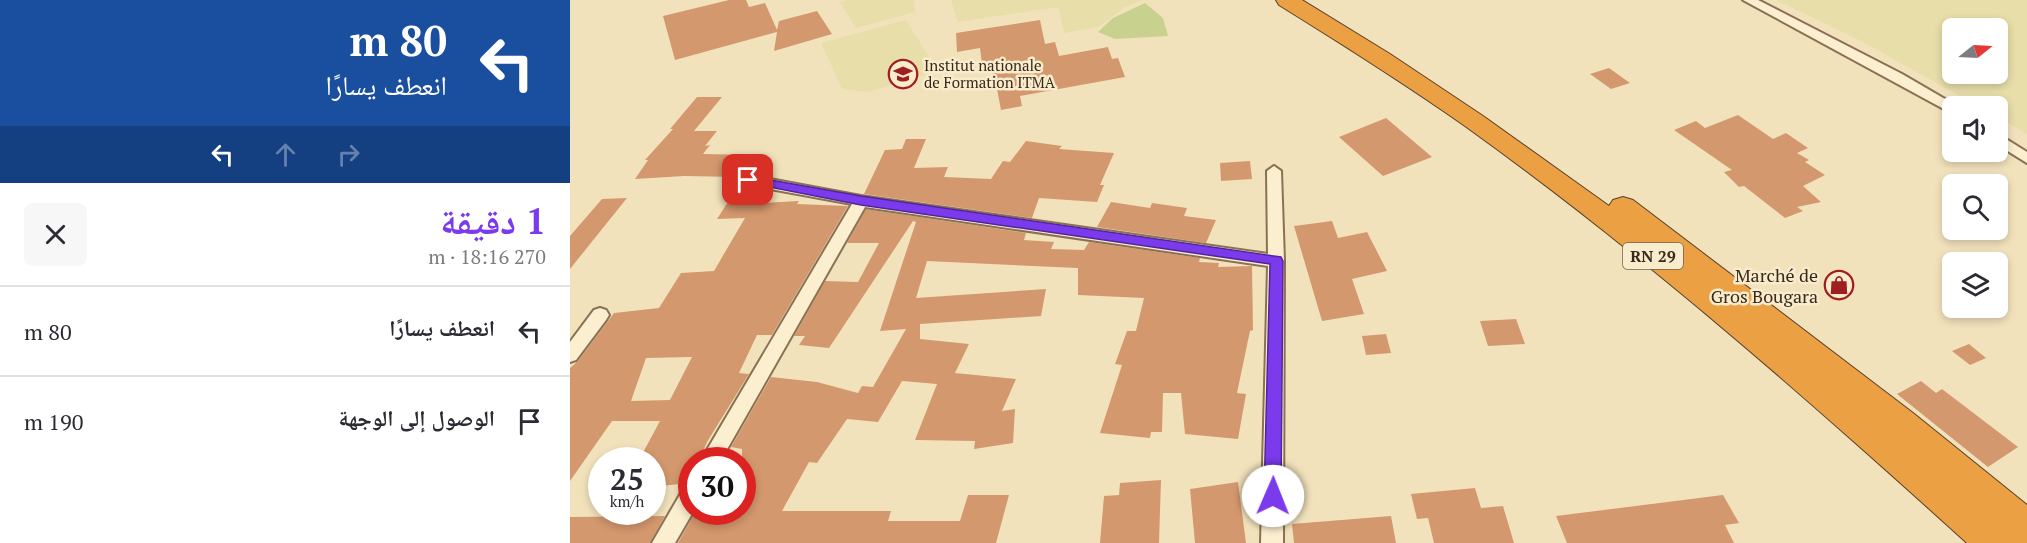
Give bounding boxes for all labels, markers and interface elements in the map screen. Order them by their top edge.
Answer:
text: 80 m [349,12,447,68]
north arrow [1942,18,2008,84]
map controls [1942,18,2008,318]
icon: left [468,24,546,102]
place label: Institut nationale de Formation ITMA [924,55,1056,92]
school or university icon: Institut nationale de Formation ITMA [887,58,919,90]
text: انعطف يسارًا [326,67,447,103]
button: sound [1942,96,2008,162]
icon: left [206,138,239,171]
icon: ahead [269,138,302,171]
icon: right [332,138,365,171]
pin [722,154,773,205]
icon: arrive [731,163,764,196]
button: search [1942,174,2008,240]
text: 1 دقيقة [440,197,546,244]
button: close [24,203,87,266]
text: 270 m · 18:16 [428,243,546,270]
road number: RN 29 [1623,243,1683,269]
button: layers [1942,252,2008,318]
place label: Marché de Gros Bougara [1711,263,1818,308]
shop icon: Marché de Gros Bougara [1823,269,1855,301]
text: انعطف يسارًا [389,313,495,342]
icon: left [513,315,546,348]
text: 80 m [24,317,72,346]
text: الوصول إلى الوجهة [338,403,495,432]
icon: arrive [513,405,546,438]
text: 190 m [24,407,84,436]
speed limit sign: 30 [678,447,756,525]
text: 25 [610,459,644,499]
position arrow [1241,464,1305,528]
text: km/h [610,491,644,511]

